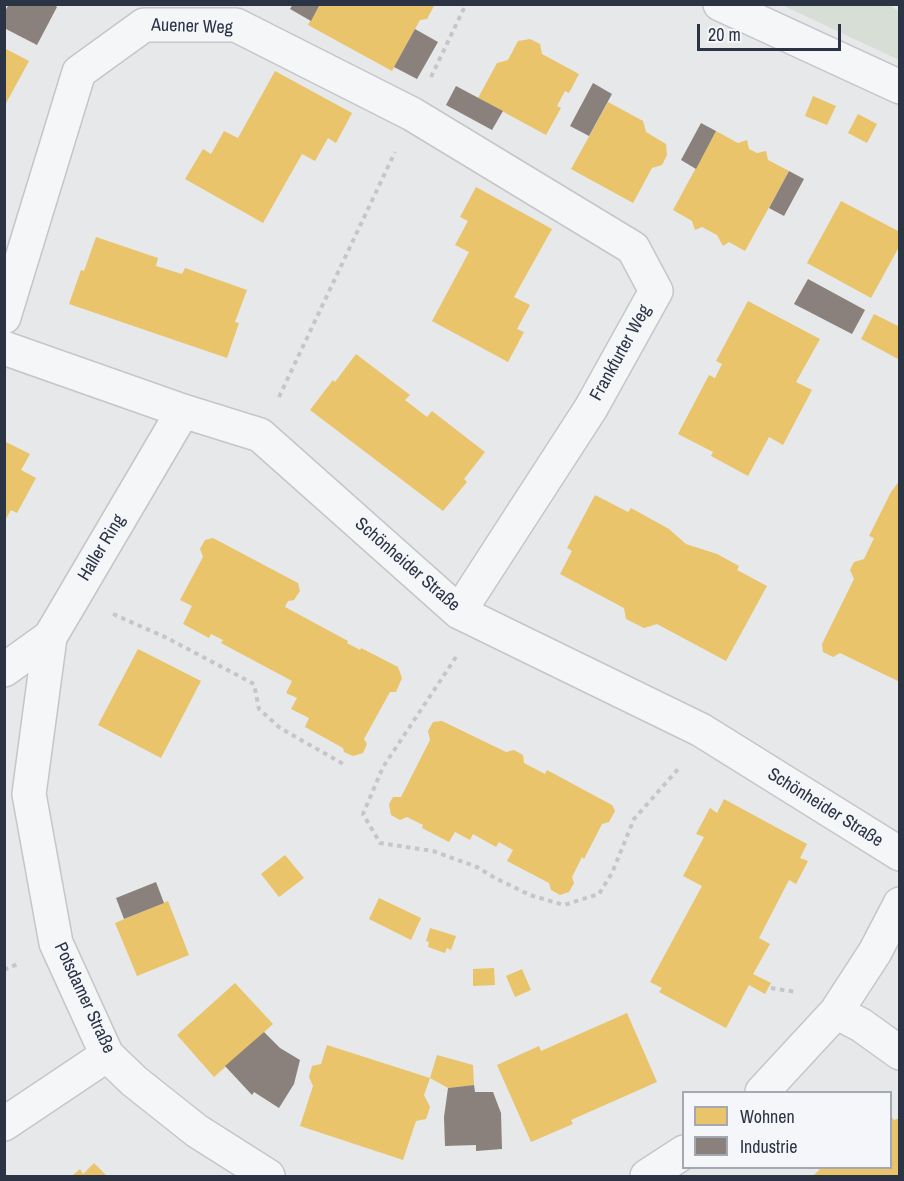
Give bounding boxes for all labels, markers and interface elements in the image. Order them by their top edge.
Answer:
scale bar [700,12,844,50]
street label: Auener Weg [151,15,233,39]
text: 20 m [708,22,741,47]
street label: Frankfurter Weg [586,301,656,405]
street label: Haller Ring [74,511,130,585]
street label: Schönheider Straße [350,514,464,616]
street label: Schönheider Straße [763,764,887,852]
street label: Potsdamer Straße [49,939,119,1057]
legend [682,1091,892,1169]
text: Wohnen [740,1104,795,1129]
text: Industrie [740,1134,797,1159]

